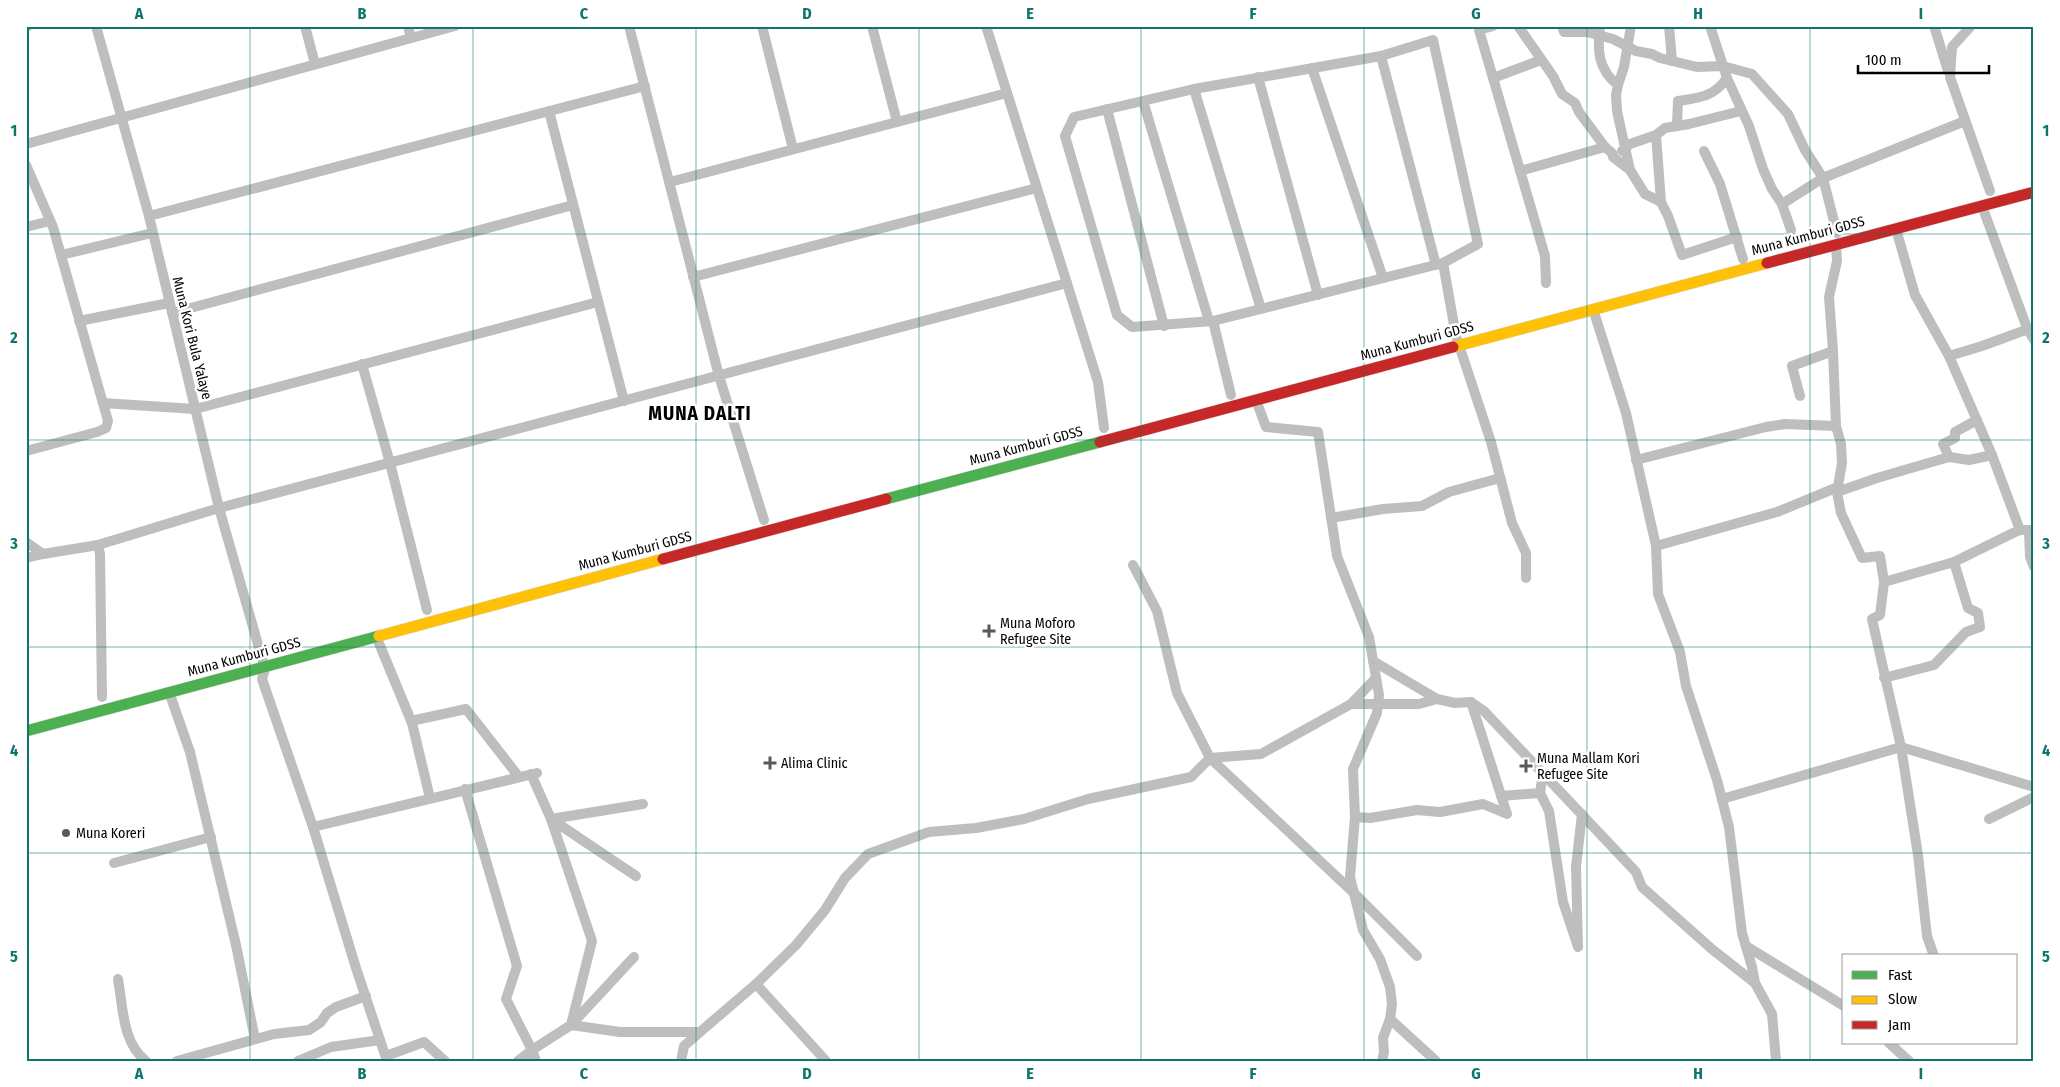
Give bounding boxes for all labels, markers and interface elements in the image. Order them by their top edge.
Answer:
text: A [134,4,144,23]
text: B [358,4,367,23]
text: C [580,4,589,23]
text: D [802,4,812,23]
text: E [1026,4,1034,23]
text: F [1249,4,1257,23]
text: G [1471,4,1481,23]
text: H [1693,4,1703,23]
text: I [1919,4,1923,23]
scale bar [1858,42,1989,74]
text: 100 m [1865,51,1902,69]
text: 1 [11,121,17,140]
text: 1 [2043,121,2049,140]
street label: Muna Kumburi GDSS [1750,213,1867,259]
street label: Muna Kori Bula Yalaye [169,275,215,401]
street label: Muna Kumburi GDSS [1359,318,1476,364]
text: 2 [9,328,18,347]
text: 2 [2041,328,2050,347]
district label: MUNA DALTI [648,402,752,425]
street label: Muna Kumburi GDSS [968,423,1085,469]
street label: Muna Kumburi GDSS [577,528,694,574]
text: 3 [9,534,18,553]
text: 3 [2041,534,2050,553]
place label: Muna Moforo Refugee Site [1000,615,1076,648]
marker: Muna Moforo Refugee Site [982,624,996,638]
street label: Muna Kumburi GDSS [186,634,303,680]
text: 4 [10,741,18,760]
text: 4 [2042,741,2050,760]
place label: Muna Mallam Kori Refugee Site [1537,750,1640,783]
place label: Alima Clinic [781,755,848,772]
marker: Alima Clinic [763,756,777,770]
marker: Muna Mallam Kori Refugee Site [1519,759,1533,773]
place label: Muna Koreri [76,825,145,842]
marker: Muna Koreri [60,827,72,839]
text: 5 [10,947,18,966]
text: 5 [2042,947,2050,966]
legend [1842,954,2018,1044]
text: Fast [1888,966,1912,984]
text: Slow [1888,990,1917,1008]
text: Jam [1888,1016,1911,1034]
text: A [134,1064,144,1083]
text: B [358,1064,367,1083]
text: C [580,1064,589,1083]
text: D [802,1064,812,1083]
text: E [1026,1064,1034,1083]
text: F [1249,1064,1257,1083]
text: G [1471,1064,1481,1083]
text: H [1693,1064,1703,1083]
text: I [1919,1064,1923,1083]

